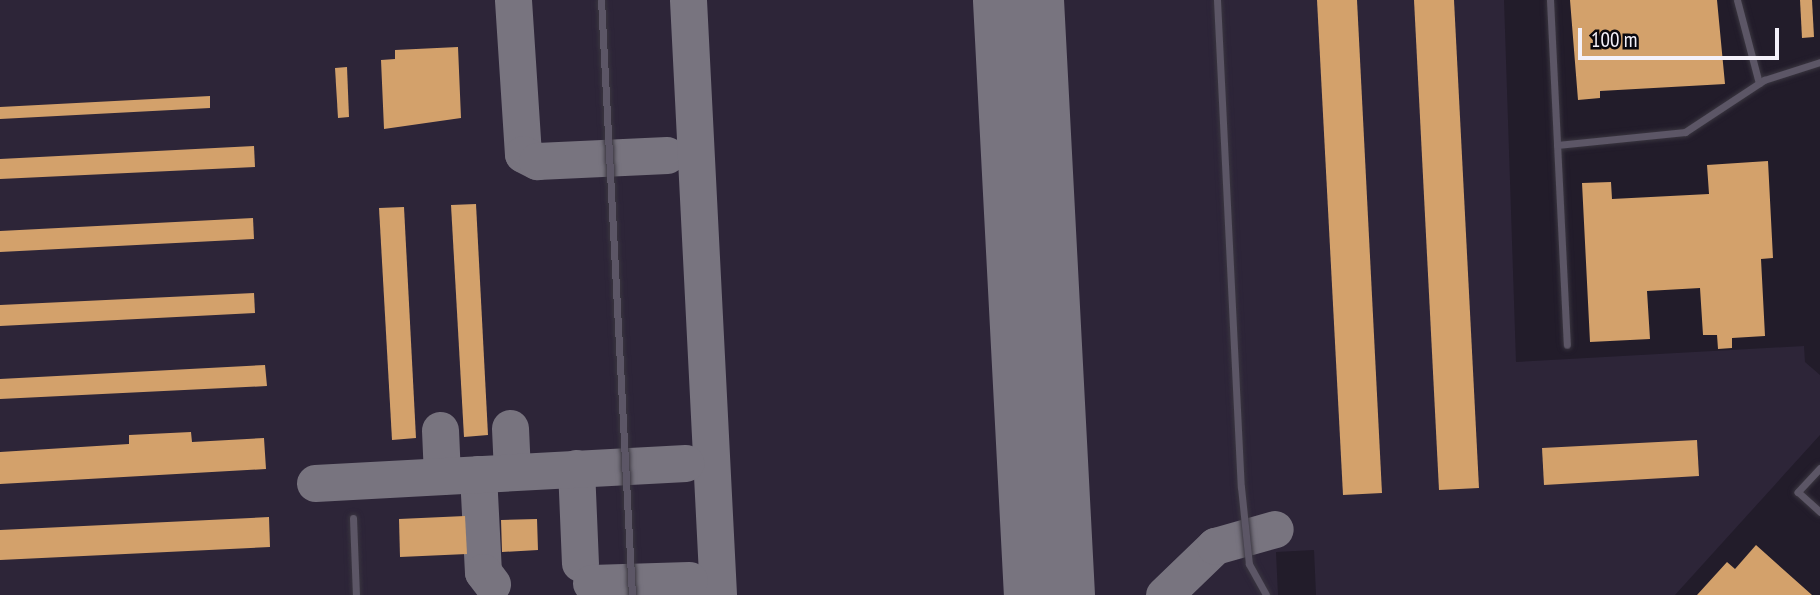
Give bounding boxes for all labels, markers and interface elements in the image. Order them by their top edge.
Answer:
scale bar [1582,14,1783,58]
text: 100 m [1591,26,1637,53]

